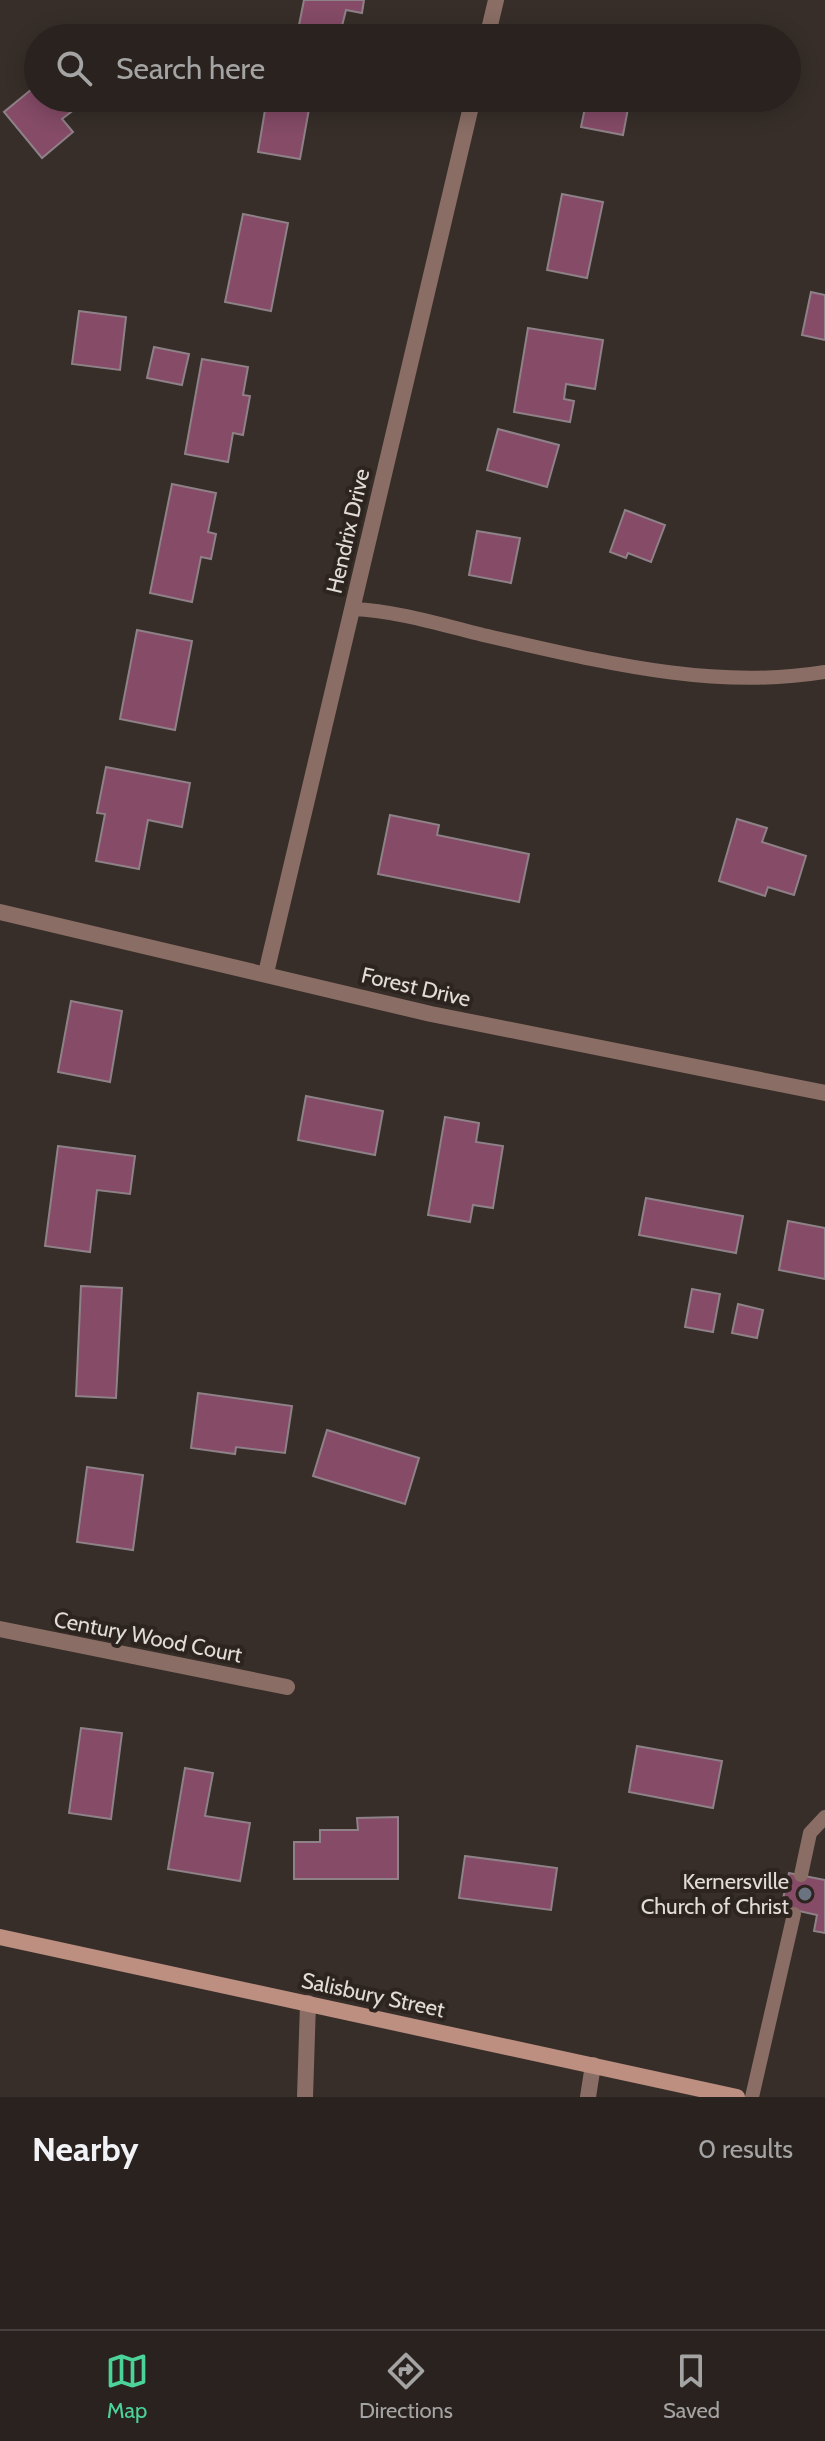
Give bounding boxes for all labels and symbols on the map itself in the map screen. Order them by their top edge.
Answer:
street label: Hendrix Drive [321,466,375,596]
street label: Forest Drive [359,961,473,1013]
street label: Century Wood Court [52,1606,245,1669]
place label: Kernersville Church of Christ [641,1868,790,1920]
marker: Kernersville Church of Christ [796,1885,814,1903]
street label: Salisbury Street [299,1967,448,2023]

